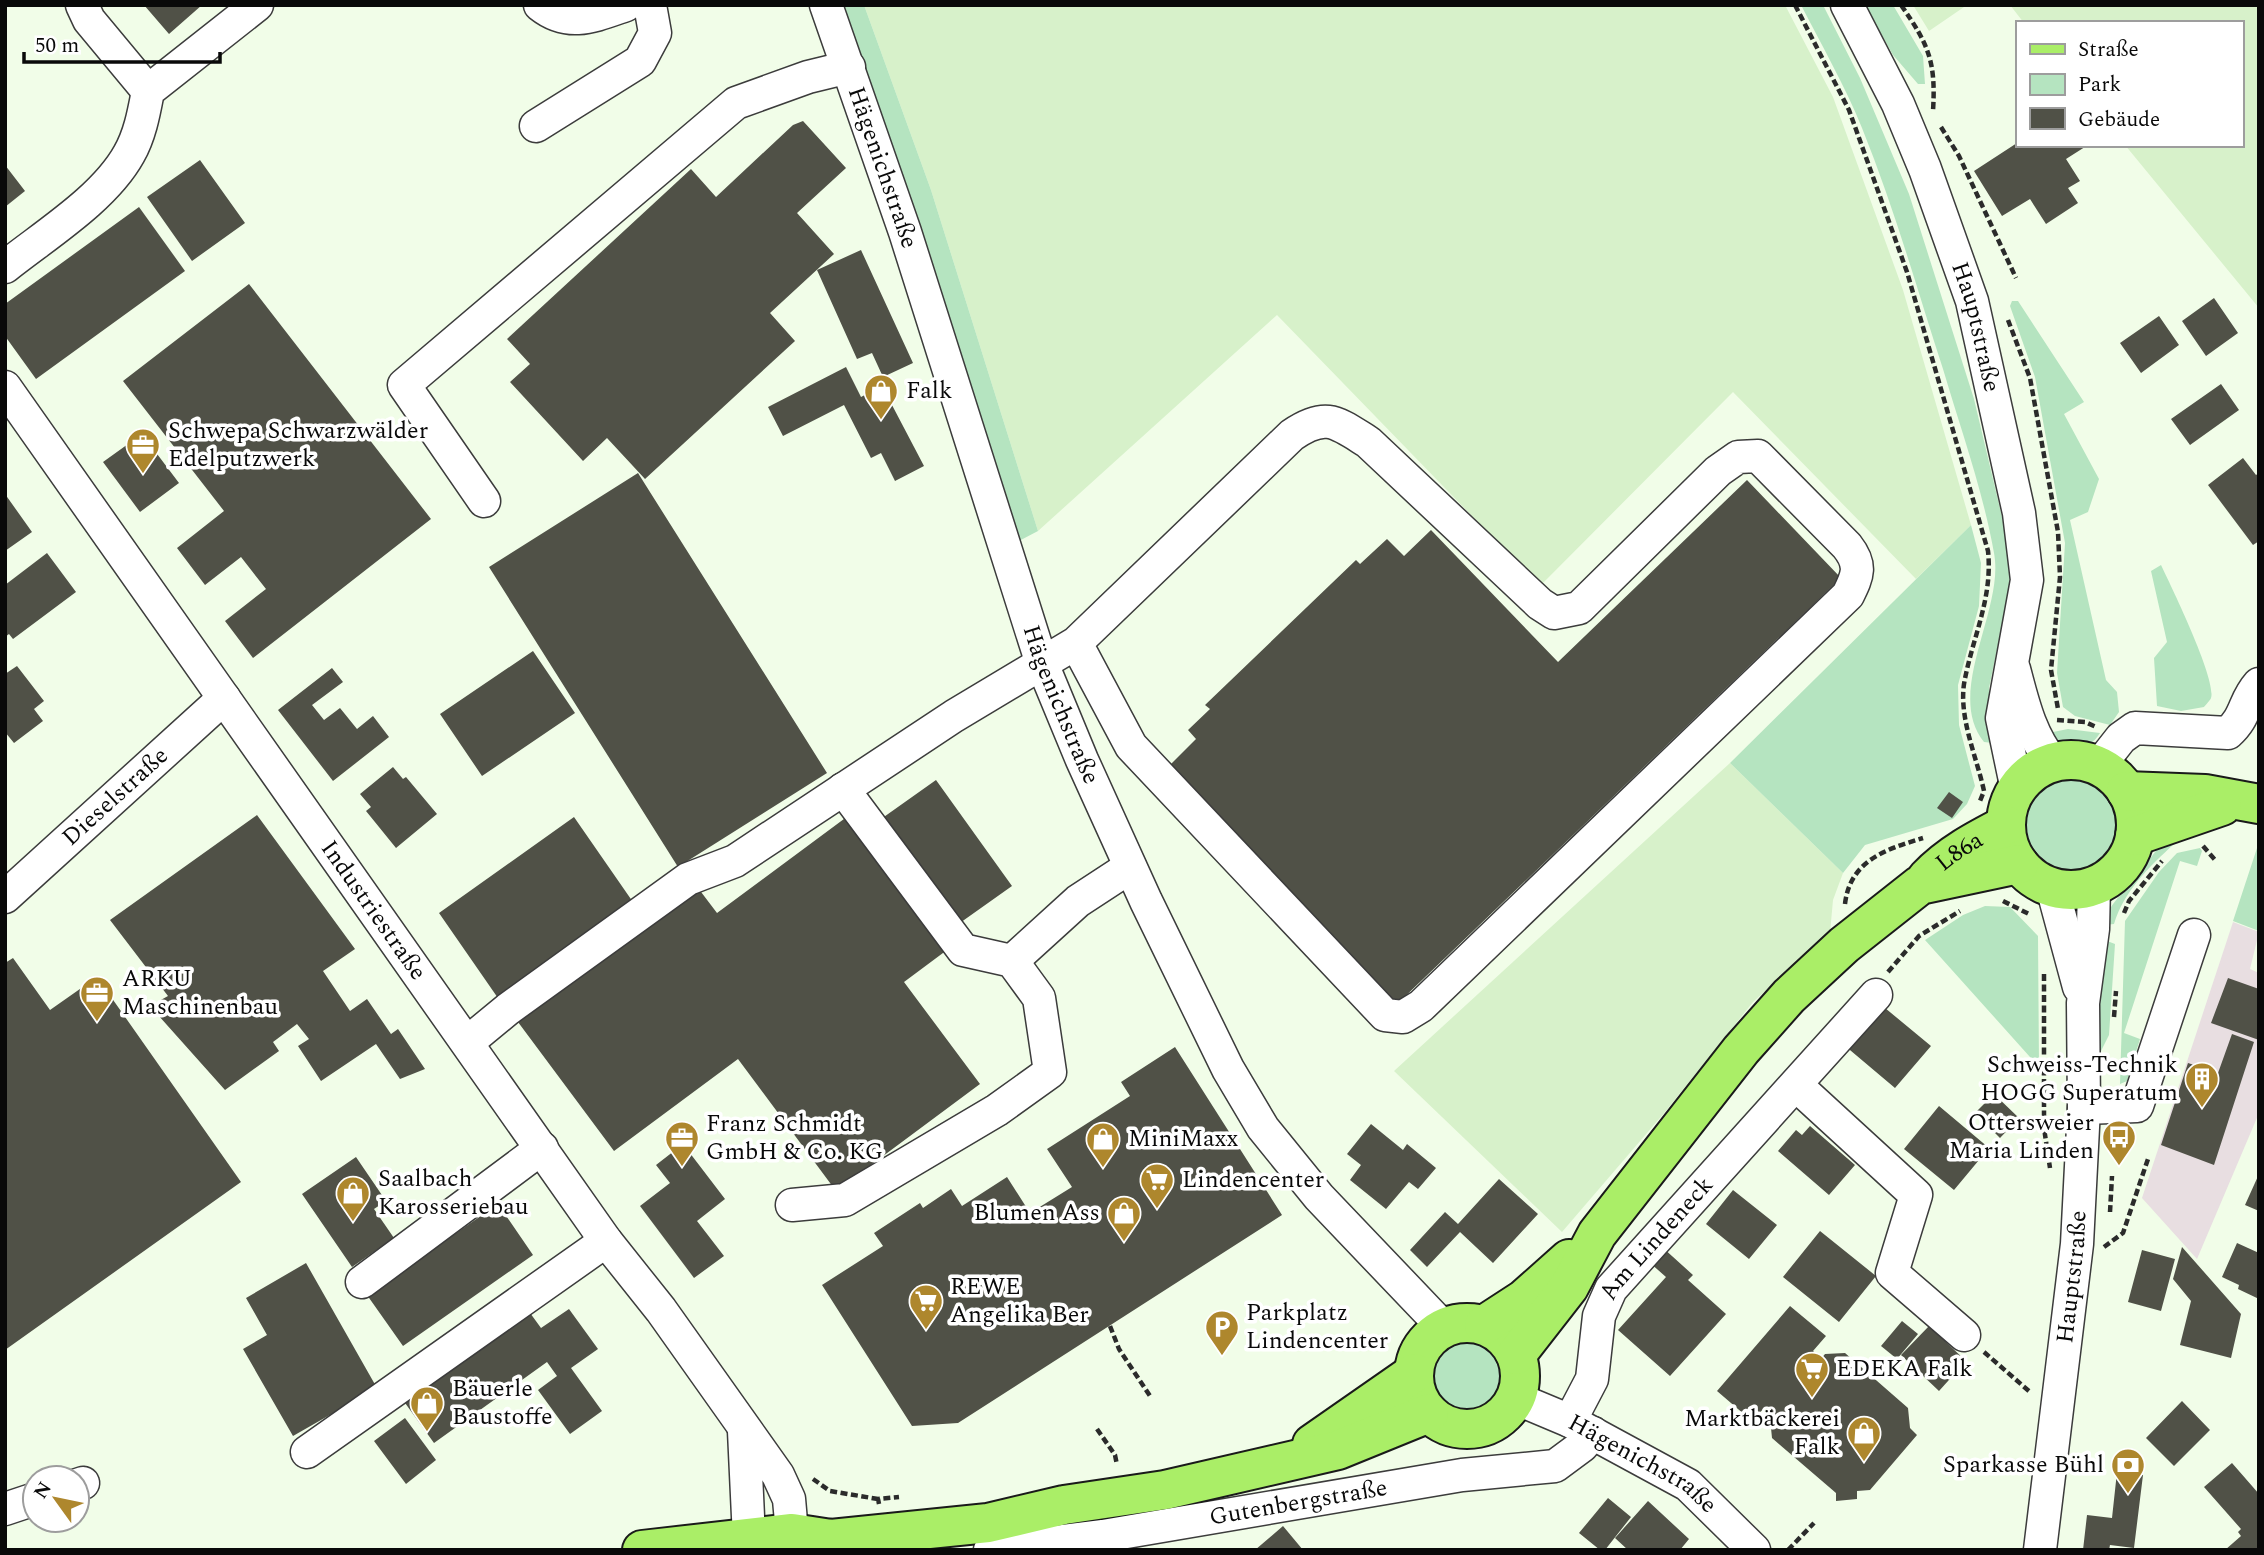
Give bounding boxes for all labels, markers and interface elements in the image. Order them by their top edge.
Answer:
scale bar [24,21,220,65]
legend [2016,21,2243,147]
text: 50 m [35,30,79,62]
text: Straße [2078,34,2139,66]
text: Park [2078,69,2122,101]
street label: Hägenichstraße [838,82,927,253]
text: Gebäude [2078,104,2160,136]
street label: Hauptstraße [1941,257,2010,395]
shop icon: Falk [862,372,900,421]
place label: Falk [906,373,952,409]
place label: Schwepa Schwarzwälder Edelputzwerk [168,413,428,477]
office icon: Schwepa Schwarzwälder Edelputzwerk [124,426,162,475]
street label: Hägenichstraße [1013,620,1109,790]
street label: Dieselstraße [54,739,177,855]
street label: L86a [1928,822,1990,881]
street label: Industriestraße [311,833,435,988]
place label: ARKU Maschinenbau [122,961,278,1025]
office icon: ARKU Maschinenbau [78,974,116,1023]
place label: Schweiss-Technik HOGG Superatum [1980,1047,2178,1111]
building icon: Schweiss-Technik HOGG Superatum [2183,1060,2221,1109]
place label: Ottersweier Maria Linden [1949,1105,2094,1169]
place label: Franz Schmidt GmbH & Co. KG [706,1106,883,1170]
bus stop icon: Ottersweier Maria Linden [2100,1118,2138,1167]
office icon: Franz Schmidt GmbH & Co. KG [663,1119,701,1168]
shop icon: MiniMaxx [1084,1120,1122,1169]
place label: MiniMaxx [1128,1121,1238,1157]
place label: Saalbach Karosseriebau [378,1161,529,1225]
supermarket icon: Lindencenter [1138,1161,1176,1210]
place label: Lindencenter [1182,1162,1324,1198]
street label: Am Lindeneck [1590,1168,1722,1306]
shop icon: Saalbach Karosseriebau [334,1174,372,1223]
shop icon: Blumen Ass [1105,1194,1143,1243]
place label: Blumen Ass [973,1195,1100,1231]
street label: Hauptstraße [2047,1210,2097,1345]
place label: REWE Angelika Ber [950,1269,1089,1333]
supermarket icon: REWE Angelika Ber [907,1282,945,1331]
place label: Parkplatz Lindencenter [1246,1295,1388,1359]
parking icon: Parkplatz Lindencenter [1203,1308,1241,1357]
supermarket icon: EDEKA Falk [1793,1350,1831,1399]
place label: EDEKA Falk [1836,1351,1973,1387]
place label: Bäuerle Baustoffe [452,1371,553,1435]
shop icon: Bäuerle Baustoffe [408,1384,446,1433]
place label: Marktbäckerei Falk [1684,1401,1840,1465]
street label: Hägenichstraße [1561,1405,1725,1522]
shop icon: Marktbäckerei Falk [1845,1414,1883,1463]
bank icon: Sparkasse Bühl [2109,1446,2147,1495]
place label: Sparkasse Bühl [1943,1447,2104,1483]
north arrow [21,1464,91,1534]
street label: Gutenbergstraße [1207,1470,1390,1536]
text: N [27,1476,59,1505]

